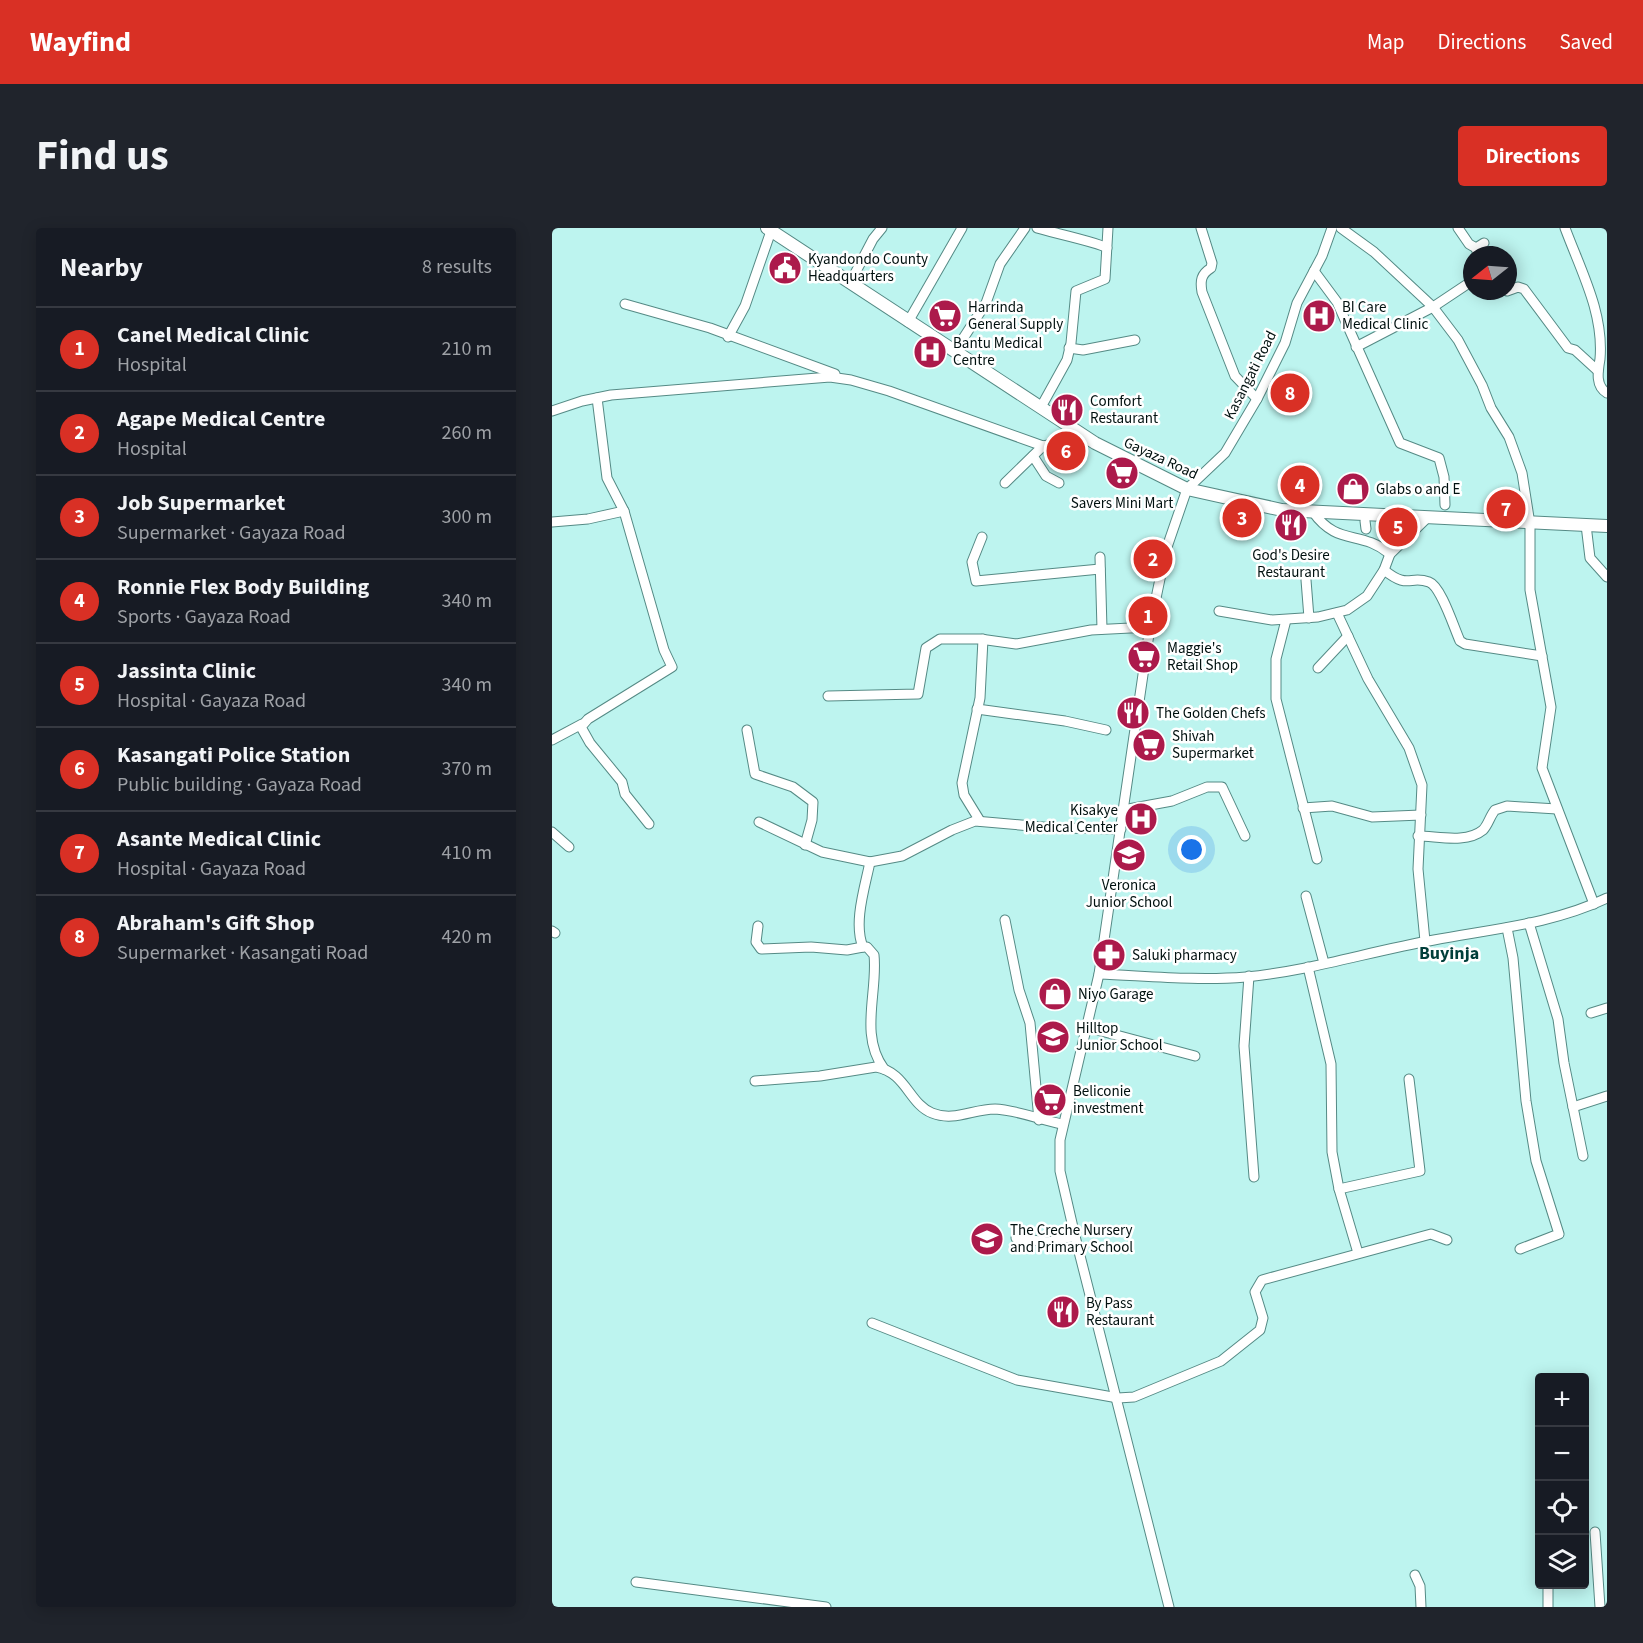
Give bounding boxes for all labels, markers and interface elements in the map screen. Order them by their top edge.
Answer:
text: Wayfind [30,22,131,62]
text: Map [1367,27,1405,57]
text: Directions [1438,27,1526,57]
text: Saved [1559,27,1613,57]
text: Find us [36,126,169,186]
button: Directions [1458,126,1607,186]
north arrow [1463,246,1517,300]
text: Nearby [60,249,143,286]
place label: Kyandondo County Headquarters [808,249,928,287]
public building icon: Kyandondo County Headquarters [767,250,803,286]
text: 8 results [422,253,492,281]
place label: Harrinda General Supply [968,297,1063,335]
place label: BI Care Medical Clinic [1342,297,1428,335]
supermarket icon: Harrinda General Supply [927,298,963,334]
hospital icon: BI Care Medical Clinic [1301,298,1337,334]
text: Canel Medical Clinic [117,319,309,351]
street label: Kasangati Road [1219,327,1282,423]
place label: Bantu Medical Centre [953,333,1042,371]
hospital icon: Bantu Medical Centre [912,334,948,370]
text: 1 [74,335,85,363]
text: 210 m [442,335,492,363]
text: Hospital [117,351,187,379]
pin: 8 [1270,370,1310,416]
place label: Comfort Restaurant [1090,391,1158,429]
restaurant icon: Comfort Restaurant [1049,392,1085,428]
text: Agape Medical Centre [117,403,325,435]
text: 2 [74,419,85,447]
text: 260 m [442,419,492,447]
pin: 6 [1046,428,1086,474]
street label: Gayaza Road [1120,432,1201,485]
text: Hospital [117,435,187,463]
supermarket icon: Savers Mini Mart [1104,455,1140,491]
pin: 4 [1280,462,1320,508]
shop icon: Glabs o and E [1335,471,1371,507]
place label: Glabs o and E [1376,479,1460,500]
pin: 7 [1486,486,1526,532]
text: Job Supermarket [117,487,285,519]
place label: Savers Mini Mart [1071,493,1173,514]
pin: 3 [1222,496,1262,540]
text: 3 [74,503,85,531]
text: 300 m [442,503,492,531]
pin: 5 [1378,504,1418,550]
restaurant icon: God's Desire Restaurant [1273,507,1309,543]
text: Supermarket · Gayaza Road [117,519,346,547]
pin: 2 [1134,536,1172,582]
place label: God's Desire Restaurant [1252,545,1330,583]
text: Ronnie Flex Body Building [117,571,369,603]
text: 4 [74,587,85,615]
text: 340 m [442,587,492,615]
pin: 1 [1128,594,1168,638]
text: Sports · Gayaza Road [117,603,291,631]
place label: Maggie's Retail Shop [1167,638,1238,676]
supermarket icon: Maggie's Retail Shop [1126,639,1162,675]
text: Jassinta Clinic [117,655,256,687]
text: 5 [74,671,85,699]
text: 340 m [442,671,492,699]
text: Hospital · Gayaza Road [117,687,306,715]
restaurant icon: The Golden Chefs [1115,695,1151,731]
place label: The Golden Chefs [1156,703,1266,724]
place label: Shivah Supermarket [1172,726,1254,764]
supermarket icon: Shivah Supermarket [1131,727,1167,763]
text: Kasangati Police Station [117,739,350,771]
text: 6 [74,755,85,783]
text: 370 m [442,755,492,783]
text: Public building · Gayaza Road [117,771,362,799]
place label: Kisakye Medical Center [1025,800,1119,838]
hospital icon: Kisakye Medical Center [1123,801,1159,837]
text: Asante Medical Clinic [117,823,321,855]
your location [1177,835,1206,864]
school or university icon: Veronica Junior School [1111,837,1147,873]
text: 7 [74,839,85,867]
text: 410 m [442,839,492,867]
text: Hospital · Gayaza Road [117,855,306,883]
place label: Veronica Junior School [1086,875,1173,913]
text: Abraham's Gift Shop [117,907,315,939]
text: 8 [74,923,85,951]
text: 420 m [442,923,492,951]
pharmacy icon: Saluki pharmacy [1091,937,1127,973]
text: Supermarket · Kasangati Road [117,939,368,967]
district label: Buyinja [1419,941,1479,966]
place label: Saluki pharmacy [1132,945,1237,966]
shop icon: Niyo Garage [1037,976,1073,1012]
place label: Niyo Garage [1078,984,1154,1005]
place label: Hilltop Junior School [1076,1018,1163,1056]
school or university icon: Hilltop Junior School [1035,1019,1071,1055]
place label: Beliconie investment [1073,1081,1144,1119]
supermarket icon: Beliconie investment [1032,1082,1068,1118]
place label: The Creche Nursery and Primary School [1010,1220,1133,1258]
school or university icon: The Creche Nursery and Primary School [969,1221,1005,1257]
place label: By Pass Restaurant [1086,1293,1154,1331]
restaurant icon: By Pass Restaurant [1045,1294,1081,1330]
map controls [1535,1373,1589,1589]
button: + [1535,1373,1589,1427]
button: − [1535,1427,1589,1481]
button: locate [1535,1481,1589,1535]
button: layers [1535,1535,1589,1589]

